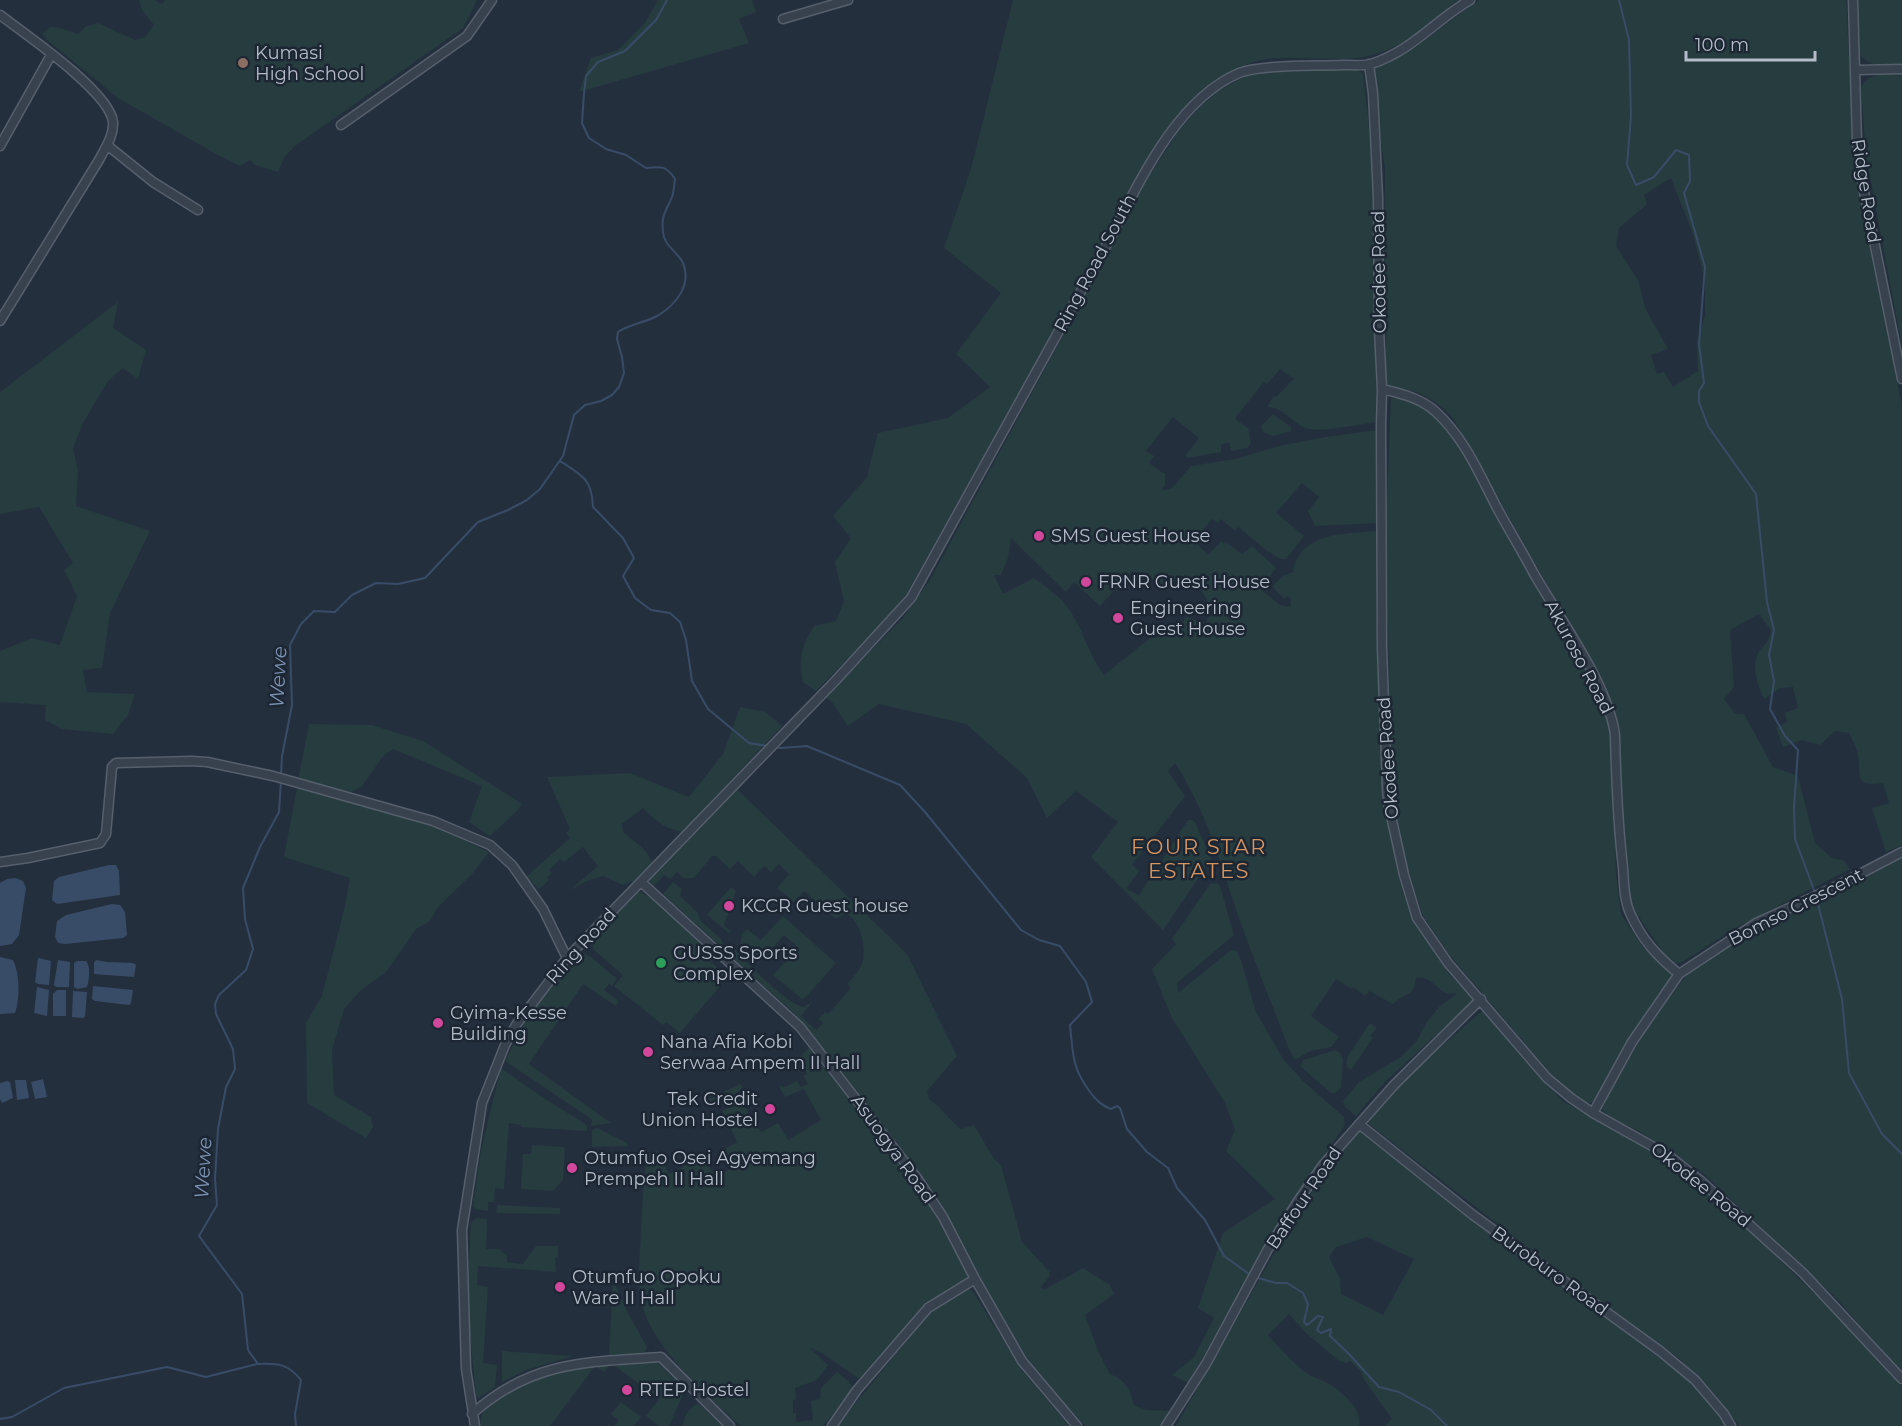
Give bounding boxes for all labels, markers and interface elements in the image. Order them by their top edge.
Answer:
scale bar [1686,24,1815,62]
text: 100 m [1695,34,1749,56]
place label: Kumasi High School [255,42,364,85]
marker: Kumasi High School [236,56,250,70]
street label: Ridge Road [1847,137,1885,245]
street label: Ring Road South [1049,190,1141,336]
street label: Okodee Road [1367,211,1391,333]
place label: SMS Guest House [1051,525,1211,547]
marker: SMS Guest House [1032,529,1046,543]
place label: FRNR Guest House [1098,571,1270,593]
marker: FRNR Guest House [1079,575,1093,589]
street label: Akuroso Road [1540,596,1618,718]
place label: Engineering Guest House [1130,597,1245,640]
marker: Engineering Guest House [1111,611,1125,625]
water label: Wewe [264,645,292,709]
street label: Okodee Road [1373,696,1403,820]
district label: FOUR STAR ESTATES [1131,834,1267,883]
street label: Bomso Crescent [1725,863,1867,951]
place label: KCCR Guest house [741,895,909,917]
marker: KCCR Guest house [722,899,736,913]
street label: Ring Road [541,904,621,988]
place label: GUSSS Sports Complex [673,942,797,985]
marker: GUSSS Sports Complex [654,956,668,970]
place label: Gyima-Kesse Building [450,1002,567,1045]
marker: Gyima-Kesse Building [431,1016,445,1030]
place label: Nana Afia Kobi Serwaa Ampem II Hall [660,1031,860,1074]
marker: Nana Afia Kobi Serwaa Ampem II Hall [641,1045,655,1059]
place label: Tek Credit Union Hostel [641,1088,758,1131]
street label: Asuogya Road [846,1090,940,1208]
marker: Tek Credit Union Hostel [763,1102,777,1116]
water label: Wewe [189,1136,217,1200]
street label: Okodee Road [1646,1138,1756,1232]
street label: Baffour Road [1262,1143,1346,1253]
place label: Otumfuo Osei Agyemang Prempeh II Hall [584,1147,816,1190]
marker: Otumfuo Osei Agyemang Prempeh II Hall [565,1161,579,1175]
street label: Buroburo Road [1488,1221,1612,1321]
place label: Otumfuo Opoku Ware II Hall [572,1266,721,1309]
marker: Otumfuo Opoku Ware II Hall [553,1280,567,1294]
place label: RTEP Hostel [639,1379,749,1401]
marker: RTEP Hostel [620,1383,634,1397]

